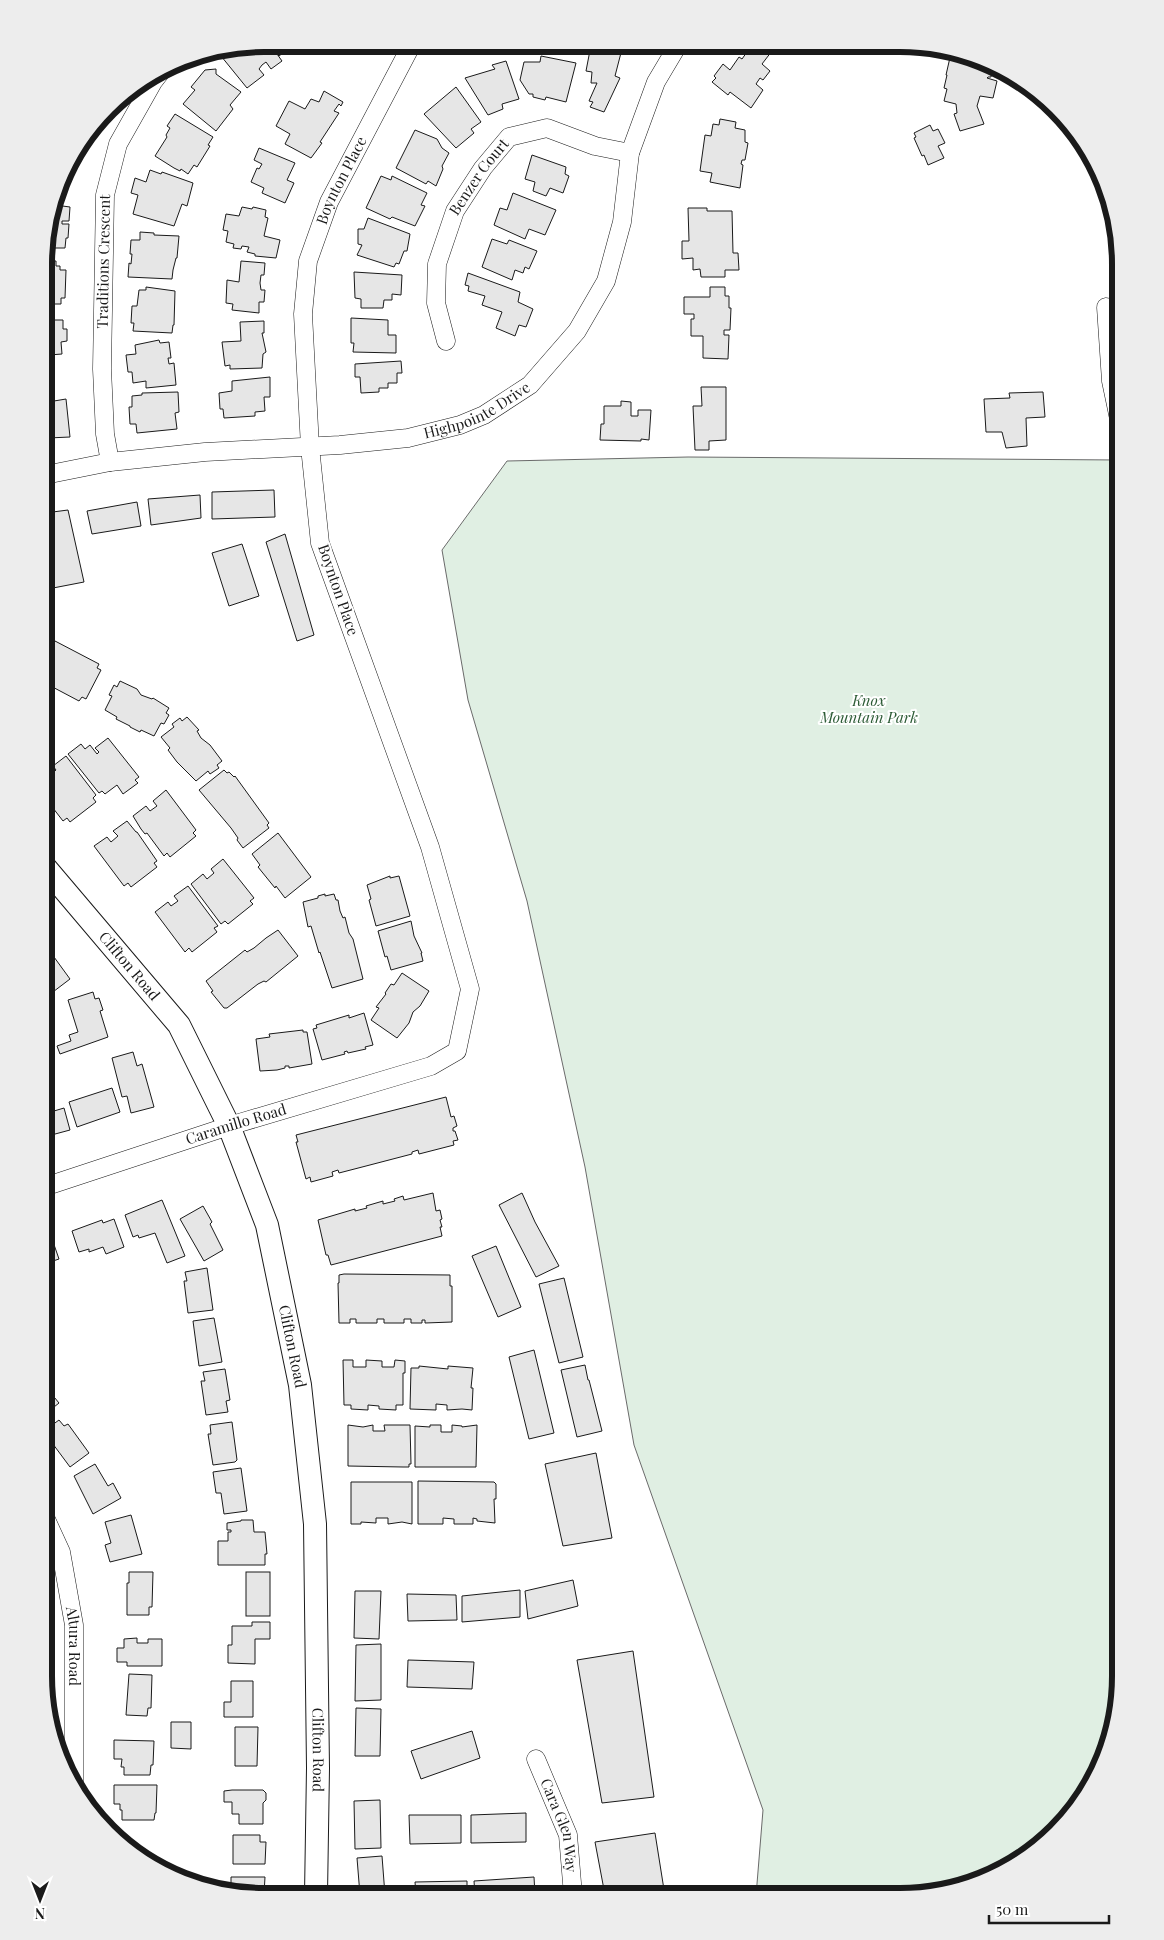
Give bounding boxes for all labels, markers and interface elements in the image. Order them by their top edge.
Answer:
street label: Boynton Place [311,133,371,227]
street label: Benzer Court [444,133,513,219]
street label: Traditions Crescent [92,194,114,329]
street label: Highpointe Drive [421,377,533,443]
street label: Boynton Place [314,541,364,638]
park label: Knox Mountain Park [819,690,918,727]
street label: Clifton Road [95,927,165,1004]
street label: Caramillo Road [183,1098,289,1149]
street label: Clifton Road [275,1303,311,1390]
street label: Altura Road [62,1604,85,1686]
street label: Clifton Road [308,1708,329,1793]
street label: Cara Glen Way [536,1775,582,1873]
north arrow [15,1875,65,1925]
scale bar [989,1892,1109,1924]
text: 50 m [996,1899,1029,1919]
text: N [35,1904,45,1923]

